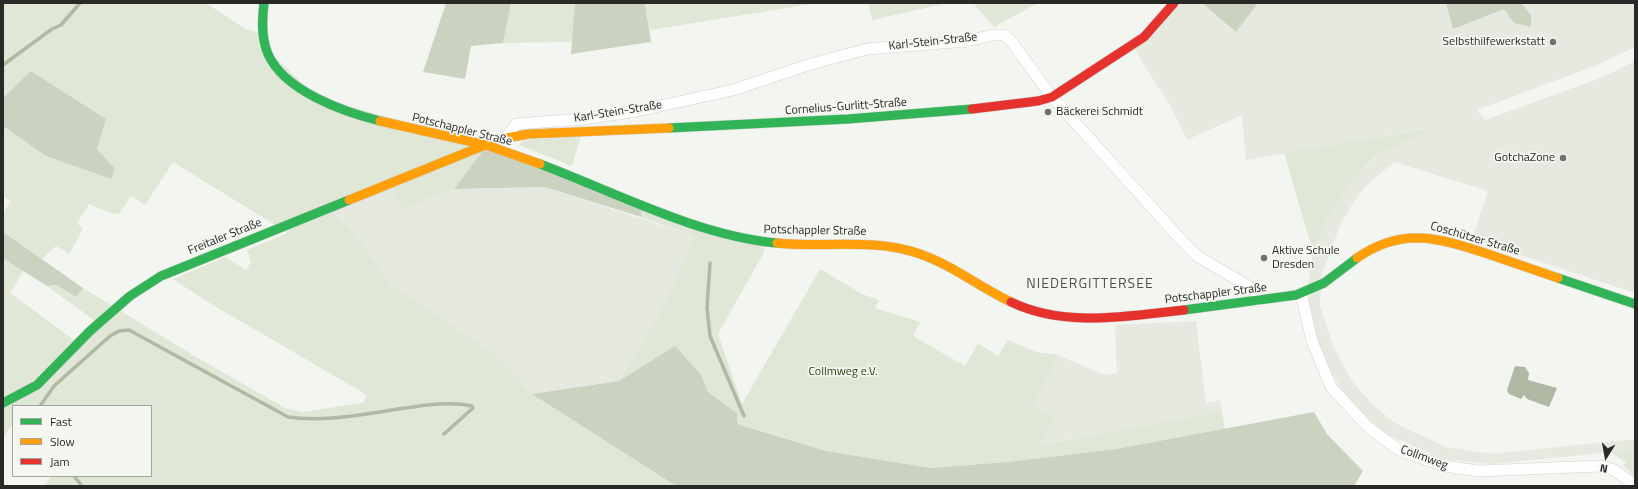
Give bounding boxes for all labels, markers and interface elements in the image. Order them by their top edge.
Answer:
street label: Karl-Stein-Straße [888,30,978,54]
place label: Selbsthilfewerkstatt [1443,35,1545,49]
marker: Selbsthilfewerkstatt [1548,37,1558,47]
street label: Cornelius-Gurlitt-Straße [785,96,907,118]
street label: Karl-Stein-Straße [573,98,663,126]
place label: Bäckerei Schmidt [1056,105,1143,119]
marker: Bäckerei Schmidt [1043,107,1053,117]
street label: Potschappler Straße [410,111,514,149]
place label: GotchaZone [1494,151,1555,165]
marker: GotchaZone [1558,153,1568,163]
street label: Freitaler Straße [186,216,264,258]
street label: Coschützer Straße [1429,219,1521,259]
street label: Potschappler Straße [763,223,867,239]
place label: Aktive Schule Dresden [1272,244,1339,272]
marker: Aktive Schule Dresden [1259,253,1269,263]
district label: NIEDERGITTERSEE [1026,277,1154,293]
street label: Potschappler Straße [1164,281,1268,307]
park label: Collmweg e.V. [808,365,878,379]
legend [12,405,152,477]
text: Fast [50,412,72,431]
text: Slow [50,432,75,451]
north arrow [1586,437,1626,477]
street label: Collmweg [1398,443,1450,473]
text: Jam [50,452,70,471]
text: N [1598,460,1609,477]

